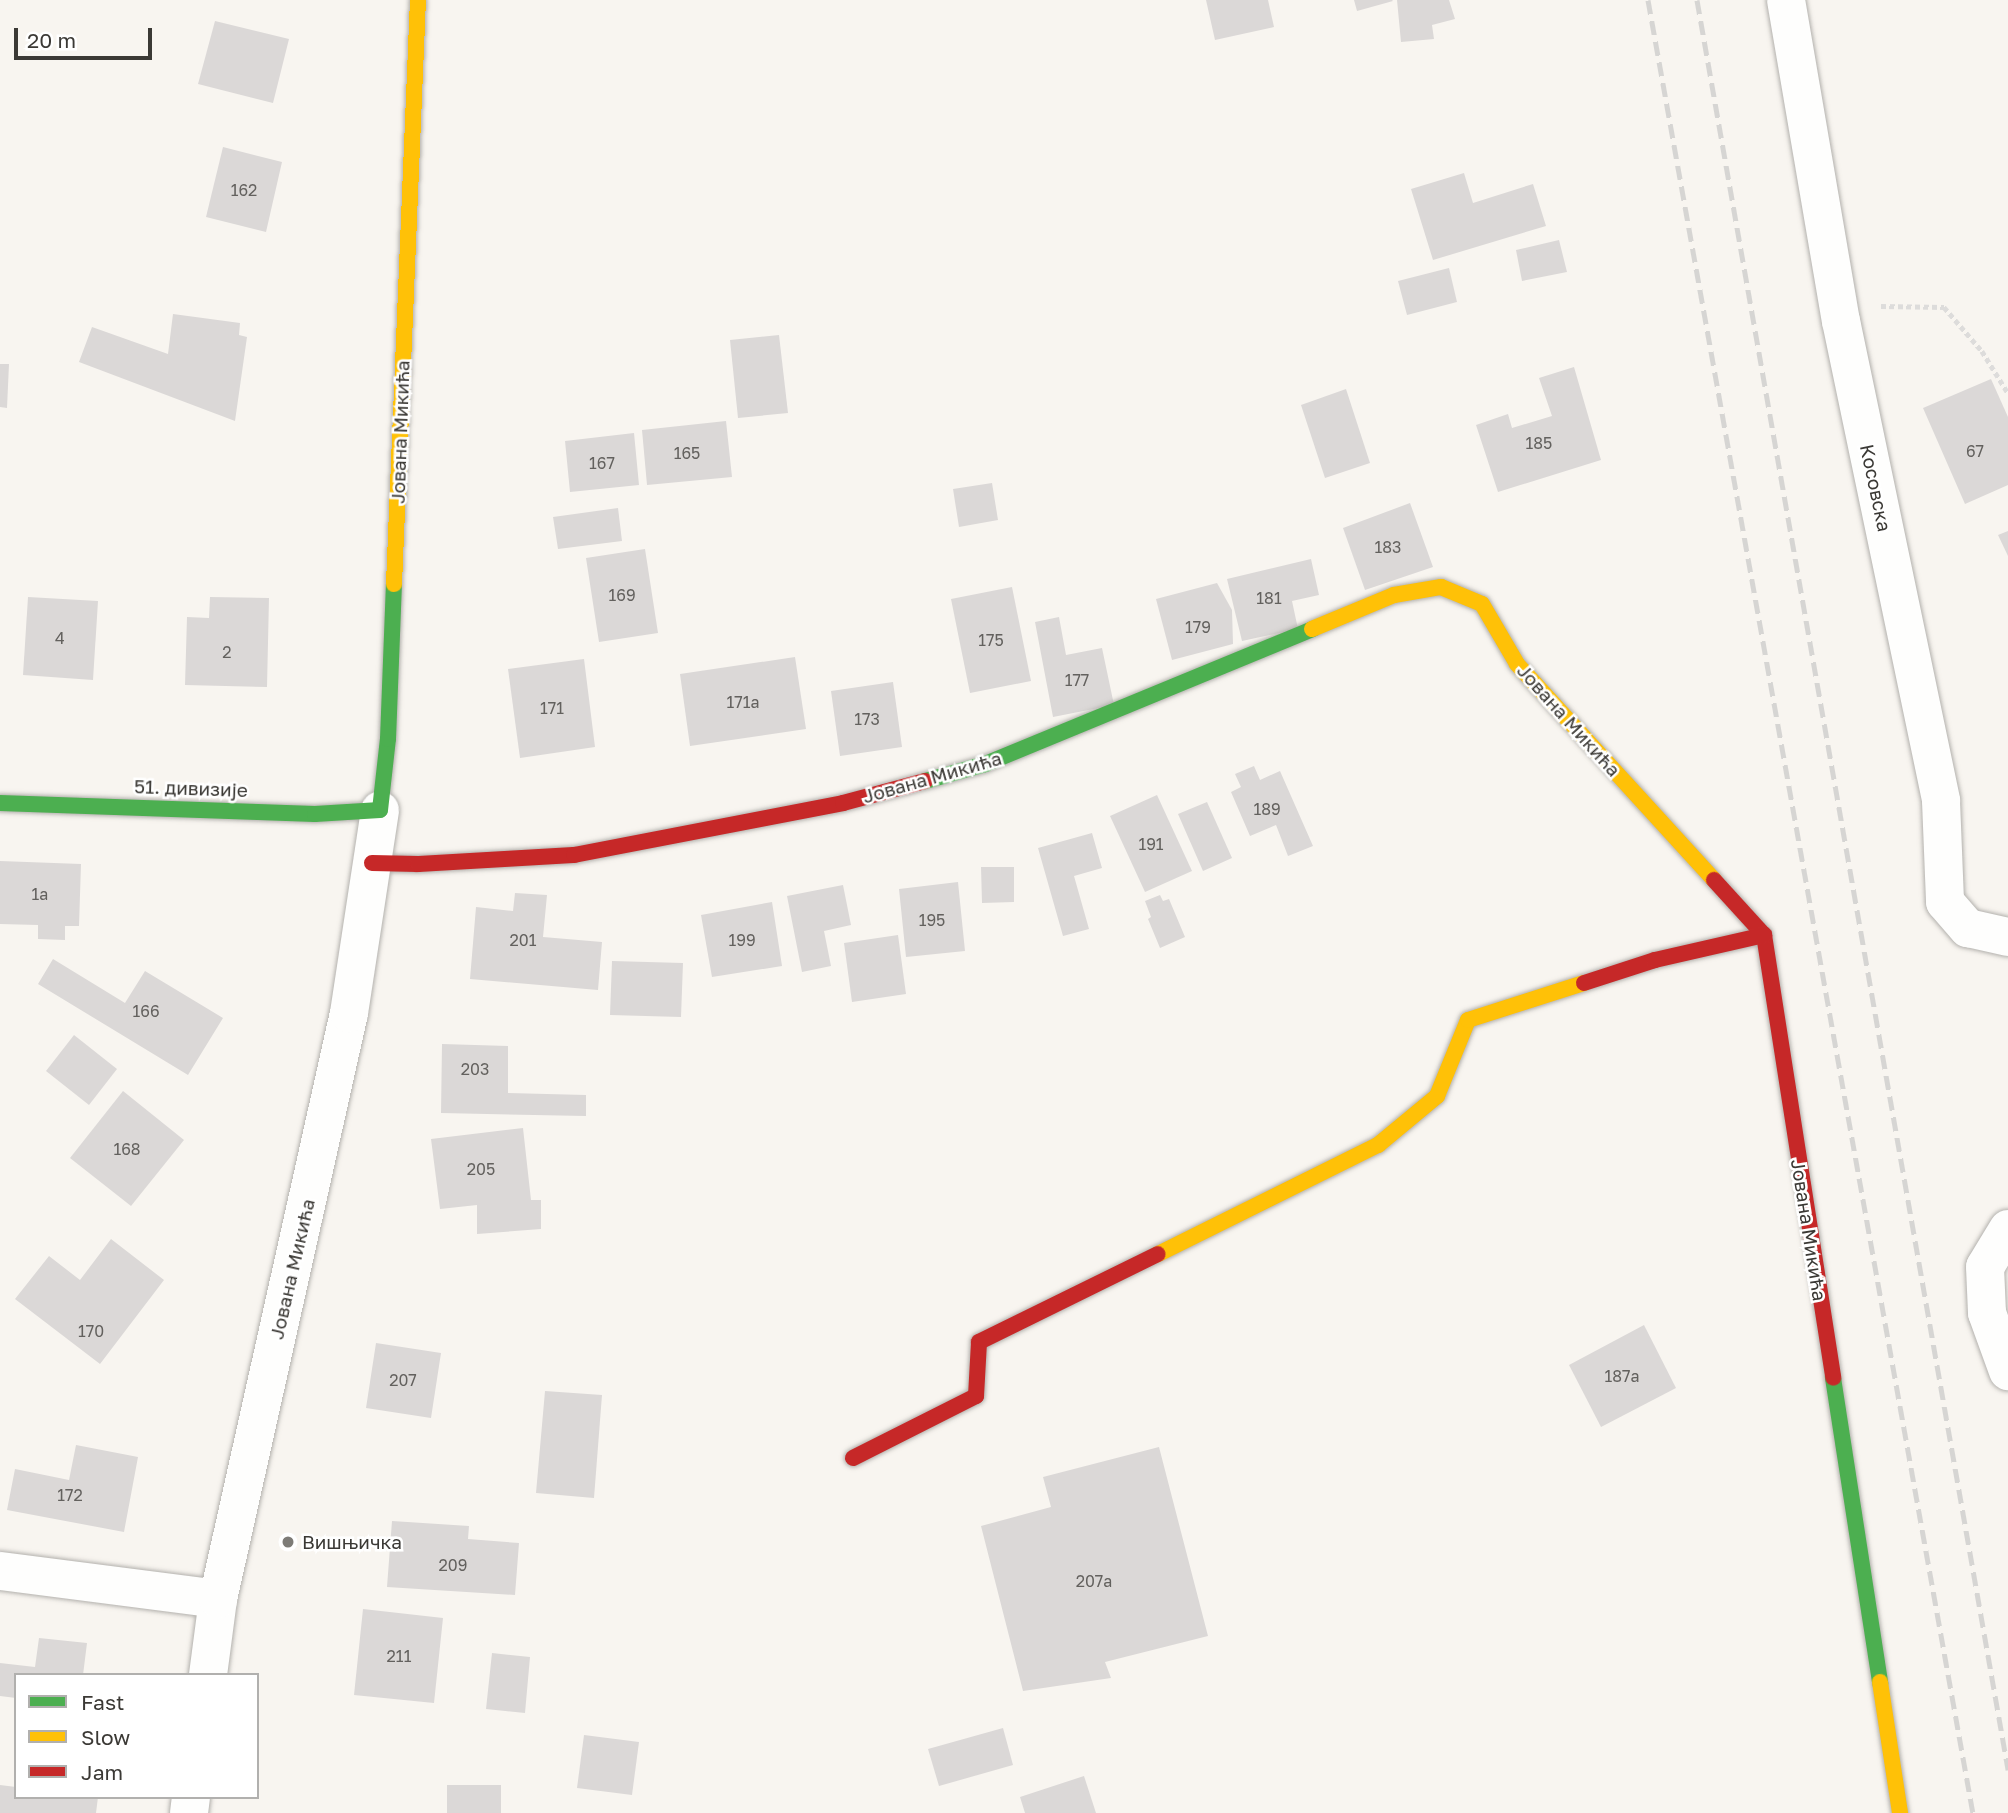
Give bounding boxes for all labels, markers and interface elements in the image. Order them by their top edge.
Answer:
scale bar [18,14,156,58]
text: 20 m [27,27,76,53]
house number: 162 [231,180,257,200]
street label: Јована Микића [386,360,414,504]
house number: 185 [1526,433,1552,453]
house number: 67 [1966,441,1984,461]
street label: Косовска [1856,442,1896,534]
house number: 165 [674,443,700,463]
house number: 167 [589,453,615,473]
house number: 183 [1375,537,1401,557]
house number: 169 [608,585,636,605]
house number: 181 [1256,588,1282,608]
house number: 179 [1185,617,1211,637]
house number: 4 [55,628,65,648]
house number: 175 [978,630,1004,650]
house number: 2 [222,642,232,662]
street label: Јована Микића [1513,659,1625,781]
house number: 177 [1065,670,1089,690]
house number: 171a [726,692,760,712]
house number: 171 [540,698,564,718]
house number: 173 [854,709,880,729]
street label: Јована Микића [860,746,1004,808]
street label: 51. дивизије [134,775,248,801]
house number: 189 [1253,799,1281,819]
house number: 191 [1138,834,1164,854]
house number: 1a [32,884,48,904]
house number: 195 [919,910,945,930]
house number: 201 [510,930,536,950]
house number: 199 [728,930,756,950]
house number: 166 [132,1001,160,1021]
house number: 203 [461,1059,489,1079]
house number: 168 [113,1139,141,1159]
street label: Јована Микића [1787,1157,1831,1303]
house number: 205 [467,1159,495,1179]
street label: Јована Микића [265,1197,319,1341]
house number: 170 [78,1321,104,1341]
house number: 187a [1604,1366,1640,1386]
house number: 207 [389,1370,417,1390]
house number: 172 [57,1485,83,1505]
place label: Вишњичка [302,1531,402,1553]
marker: Вишњичка [280,1534,296,1550]
house number: 209 [439,1555,467,1575]
house number: 207a [1076,1571,1112,1591]
house number: 211 [387,1646,411,1666]
legend [14,1673,259,1799]
text: Fast [81,1689,124,1715]
text: Slow [81,1724,130,1750]
text: Jam [81,1759,123,1785]

